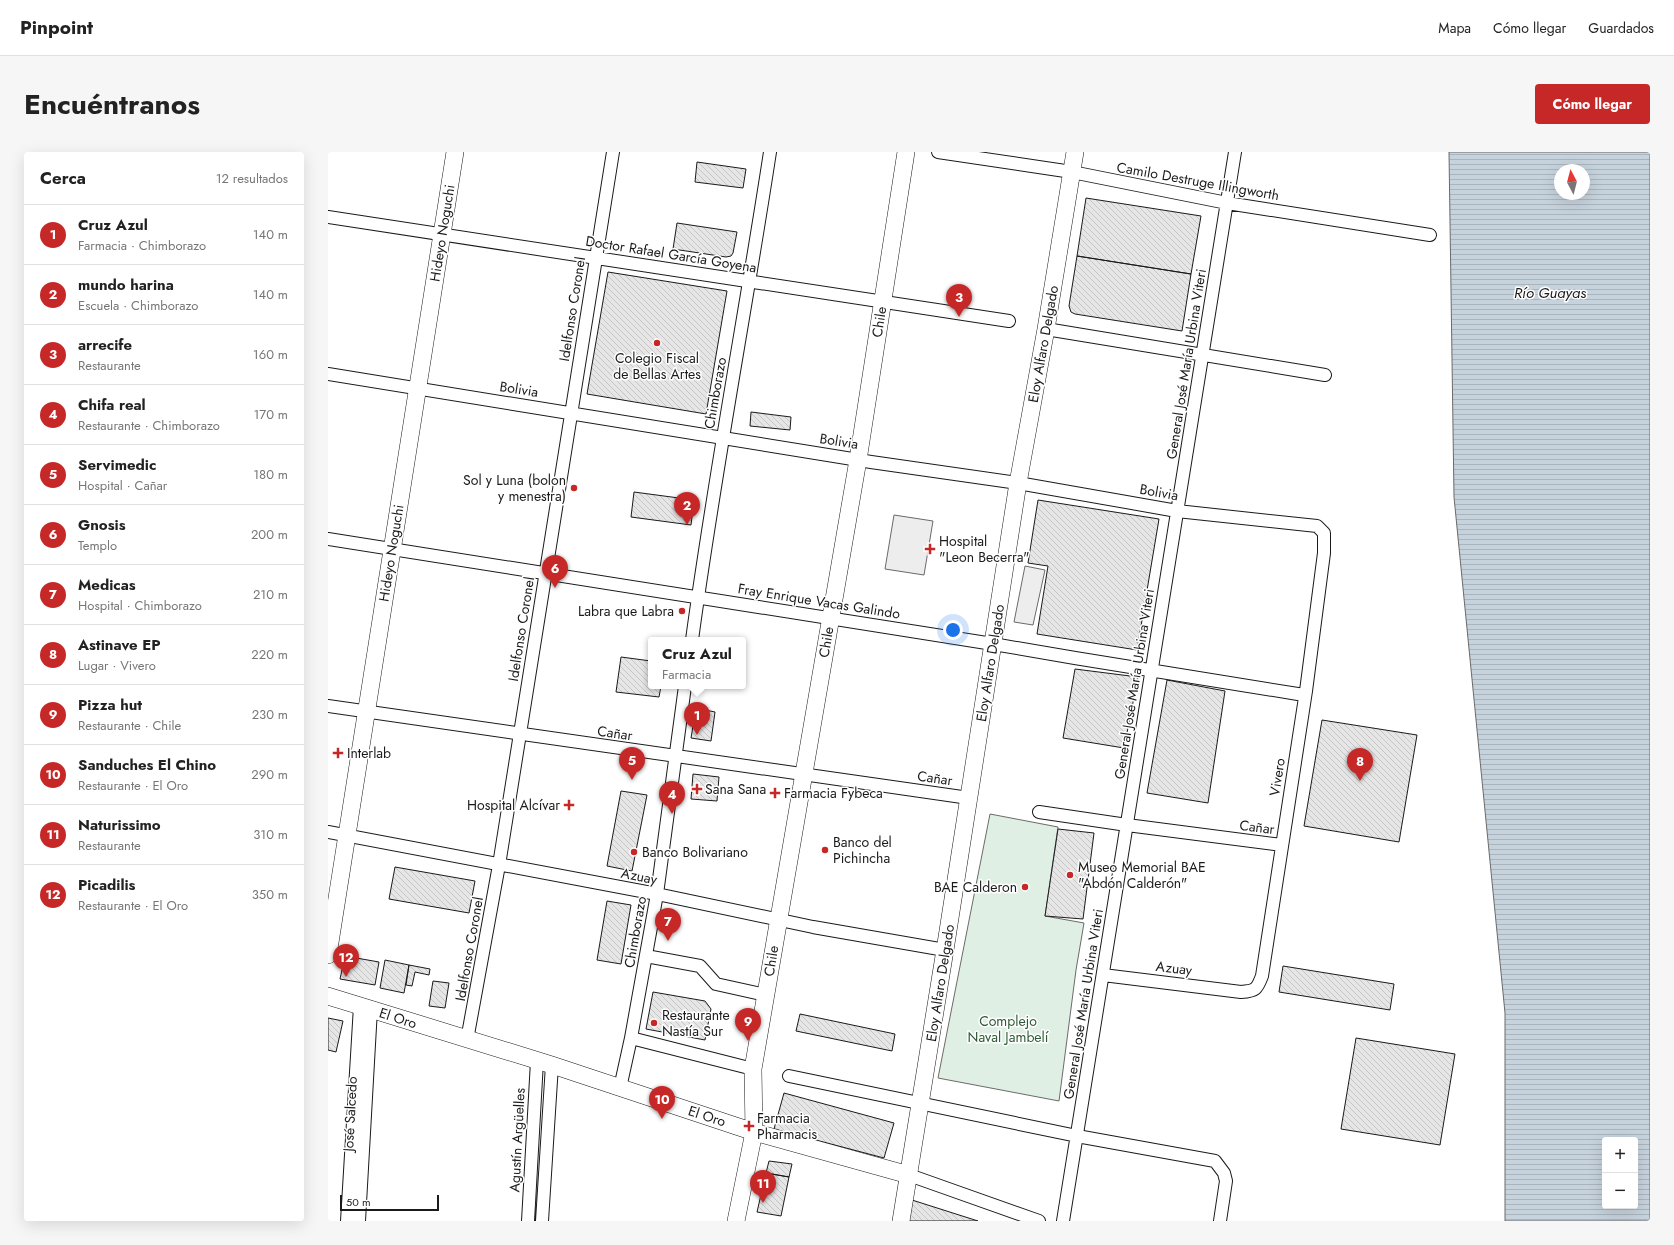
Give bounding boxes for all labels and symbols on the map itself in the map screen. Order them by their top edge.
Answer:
street label: Camilo Destruge Illingworth [1115,157,1281,205]
north arrow [1554,164,1590,200]
street label: Hideyo Noguchi [424,183,460,283]
street label: Doctor Rafael García Goyena [584,231,758,277]
street label: Idelfonso Coronel [554,255,590,363]
street label: General José María Urbina Viteri [1161,267,1211,461]
water label: Río Guayas [1514,282,1586,304]
street label: Eloy Alfaro Delgado [1023,283,1063,404]
pin: 3 [946,284,972,317]
street label: Chile [867,305,891,339]
marker: Colegio Fiscal de Bellas Artes [652,338,662,348]
place label: Colegio Fiscal de Bellas Artes [613,348,701,384]
street label: Chimborazo [699,355,731,430]
street label: Bolivia [498,376,540,402]
street label: Bolivia [818,428,860,454]
place label: Sol y Luna (bolon y menestra) [463,470,566,506]
street label: Bolivia [1138,479,1180,505]
marker: Sol y Luna (bolon y menestra) [569,483,579,493]
pin: 2 [674,492,700,525]
street label: Hideyo Noguchi [373,503,409,603]
place label: Hospital "Leon Becerra" [939,531,1030,567]
marker: Hospital "Leon Becerra" [924,543,936,555]
pin: 6 [542,555,568,588]
street label: Idelfonso Coronel [503,575,539,683]
street label: Fray Enrique Vacas Galindo [736,578,902,624]
street label: General José María Urbina Viteri [1109,587,1159,781]
place label: Labra que Labra [578,601,674,621]
street label: Eloy Alfaro Delgado [971,602,1009,723]
marker: Labra que Labra [677,606,687,616]
your location [943,620,963,640]
street label: Chile [813,625,839,659]
pin: 1 [684,702,710,735]
street label: Cañar [596,721,634,745]
place label: Interlab [347,743,391,763]
marker: Interlab [332,747,344,759]
pin: 5 [619,747,645,780]
pin: 8 [1347,748,1373,781]
street label: Vivero [1264,756,1290,797]
street label: Cañar [916,766,954,790]
place label: Sana Sana [705,779,766,799]
pin: 4 [659,781,685,814]
place label: Farmacia Fybeca [784,783,883,803]
marker: Sana Sana [692,784,702,794]
marker: Farmacia Fybeca [769,787,781,799]
place label: Hospital Alcívar [467,795,560,815]
marker: Hospital Alcívar [563,799,575,811]
street label: Cañar [1238,815,1276,839]
place label: Banco del Pichincha [833,832,892,868]
place label: Banco Bolivariano [642,842,748,862]
marker: Banco del Pichincha [820,845,830,855]
marker: Banco Bolivariano [629,847,639,857]
place label: Museo Memorial BAE "Abdón Calderón" [1078,857,1206,893]
street label: Azuay [619,863,660,889]
marker: Museo Memorial BAE "Abdón Calderón" [1065,870,1075,880]
place label: BAE Calderon [934,877,1017,897]
marker: BAE Calderon [1020,882,1030,892]
street label: Chimborazo [619,894,651,969]
street label: Idelfonso Coronel [450,895,488,1003]
street label: General José María Urbina Viteri [1058,907,1108,1101]
pin: 7 [655,908,681,941]
street label: Eloy Alfaro Delgado [921,922,959,1043]
pin: 12 [333,944,359,977]
street label: Chile [759,944,783,978]
street label: Azuay [1155,956,1194,980]
street label: El Oro [377,1003,420,1034]
place label: Restaurante Nastía Sur [662,1005,730,1041]
pin: 9 [735,1008,761,1041]
park label: Complejo Naval Jambelí [968,1011,1050,1047]
marker: Restaurante Nastía Sur [649,1018,659,1028]
street label: José Salcedo [338,1076,362,1154]
pin: 10 [649,1086,675,1119]
street label: Agustín Argüelles [504,1087,530,1193]
street label: El Oro [686,1101,729,1132]
place label: Farmacia Pharmacis [757,1108,818,1144]
marker: Farmacia Pharmacis [744,1121,754,1131]
pin: 11 [750,1170,776,1203]
scale bar [340,1193,439,1212]

